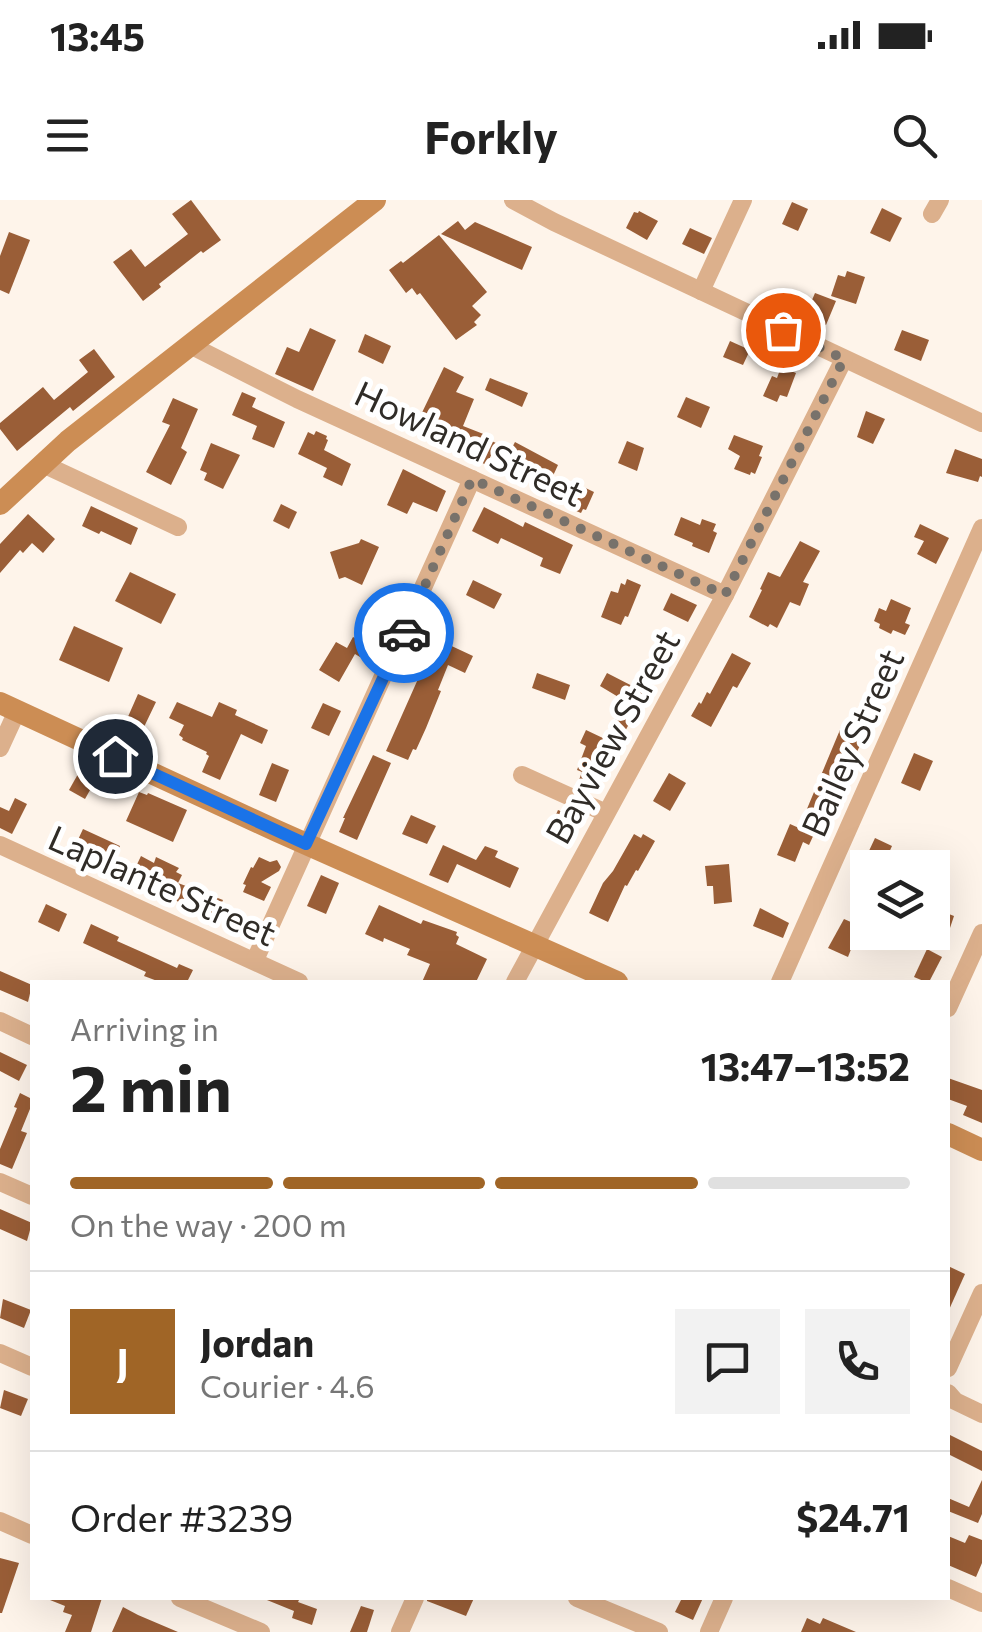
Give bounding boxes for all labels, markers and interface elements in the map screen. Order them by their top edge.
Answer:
text: 13:45 [50,12,145,59]
icon: menu [40,108,95,163]
text: Forkly [424,108,558,163]
icon: search [887,108,942,163]
pin [741,288,826,373]
icon: bag [756,303,811,358]
street label: Howland Street [349,370,591,514]
courier [354,583,454,683]
icon: car [377,606,432,661]
street label: Bayview Street [535,622,687,850]
street label: Bailey Street [791,642,911,842]
pin [73,714,158,799]
icon: home [88,729,143,784]
street label: Laplante Street [43,815,283,953]
map controls [850,850,950,950]
button: layers [850,850,950,950]
text: Arriving in [70,1008,219,1048]
text: 13:47–13:52 [701,1042,910,1089]
text: 2 min [70,1046,232,1125]
text: On the way · 200 m [70,1204,347,1244]
button: chat [675,1309,780,1414]
button: phone [805,1309,910,1414]
text: Jordan [200,1318,314,1365]
text: J [116,1338,129,1385]
text: Courier · 4.6 [200,1365,375,1405]
text: Order #3239 [70,1493,293,1540]
text: $24.71 [796,1493,910,1540]

